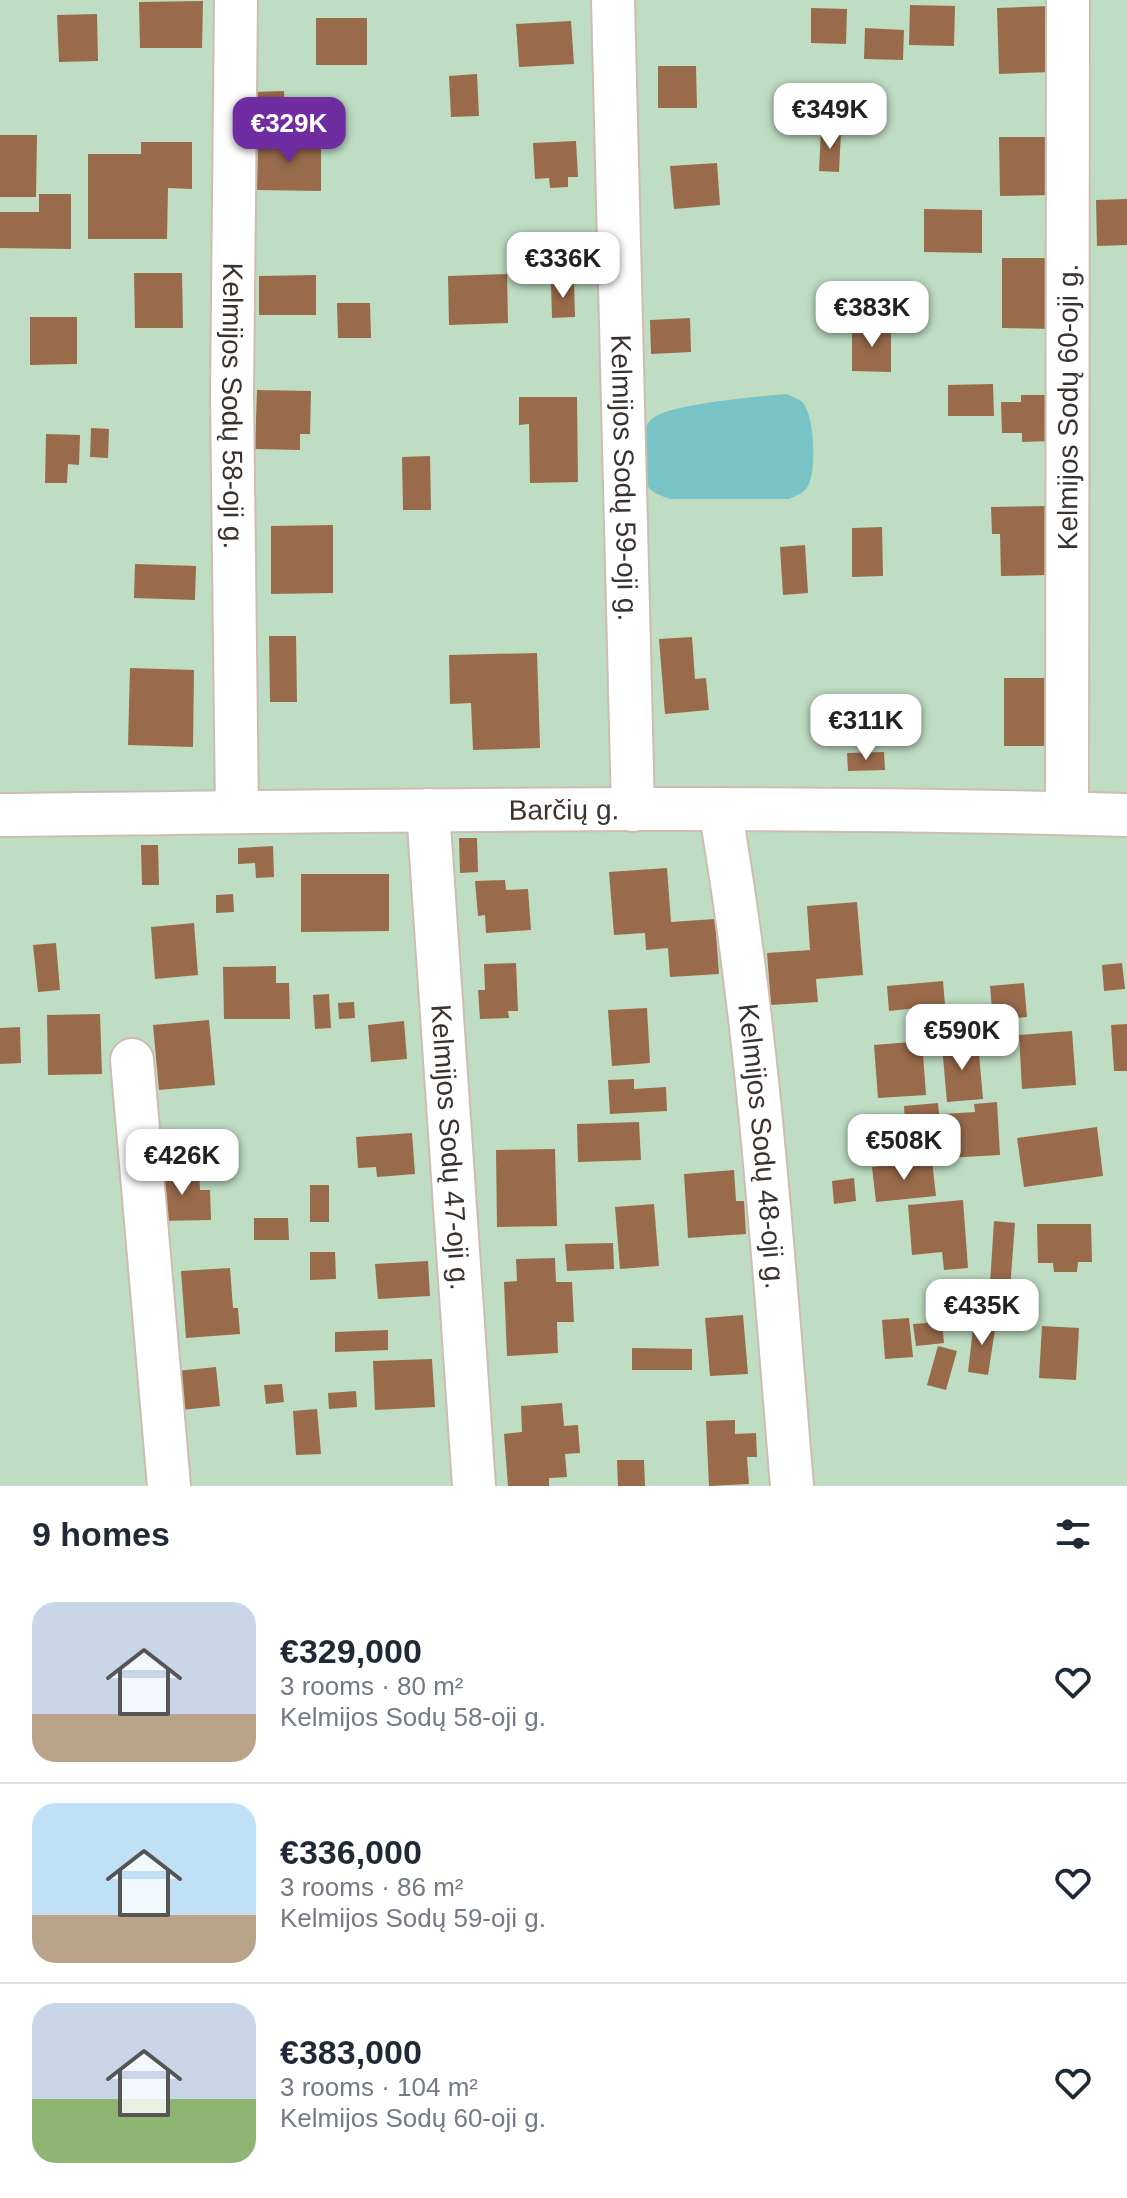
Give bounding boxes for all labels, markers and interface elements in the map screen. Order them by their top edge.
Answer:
pin: €349K [774,83,886,151]
text: €349K [792,94,868,124]
pin: €329K [233,97,345,165]
text: €329K [251,108,327,138]
pin: €336K [507,232,619,300]
text: €336K [525,243,601,273]
street label: Kelmijos Sodų 58-oji g. [217,263,249,549]
street label: Kelmijos Sodų 60-oji g. [1052,264,1083,550]
pin: €383K [816,281,928,349]
text: €383K [834,292,910,322]
street label: Kelmijos Sodų 59-oji g. [606,334,644,621]
pin: €311K [810,694,922,762]
text: €311K [828,705,904,735]
street label: Barčių g. [509,794,619,825]
street label: Kelmijos Sodų 48-oji g. [733,1002,791,1290]
street label: Kelmijos Sodų 47-oji g. [426,1003,476,1291]
pin: €590K [906,1004,1018,1072]
text: €590K [924,1015,1000,1045]
pin: €508K [848,1114,960,1182]
text: €508K [866,1125,942,1155]
pin: €426K [126,1129,238,1197]
text: €426K [144,1140,220,1170]
pin: €435K [926,1279,1038,1347]
text: €435K [944,1290,1020,1320]
icon: filters [1051,1512,1095,1556]
text: 9 homes [32,1515,170,1553]
text: €329,000 [280,1632,422,1670]
icon: home [96,1634,192,1730]
icon: heart [1051,1660,1095,1704]
text: 3 rooms · 80 m² [280,1671,464,1701]
text: Kelmijos Sodų 58-oji g. [280,1702,546,1732]
text: €336,000 [280,1833,422,1871]
icon: home [96,1835,192,1931]
icon: heart [1051,1861,1095,1905]
text: 3 rooms · 86 m² [280,1872,464,1902]
text: Kelmijos Sodų 59-oji g. [280,1903,546,1933]
text: €383,000 [280,2033,422,2071]
icon: home [96,2035,192,2131]
icon: heart [1051,2061,1095,2105]
text: 3 rooms · 104 m² [280,2072,478,2102]
text: Kelmijos Sodų 60-oji g. [280,2103,546,2133]

